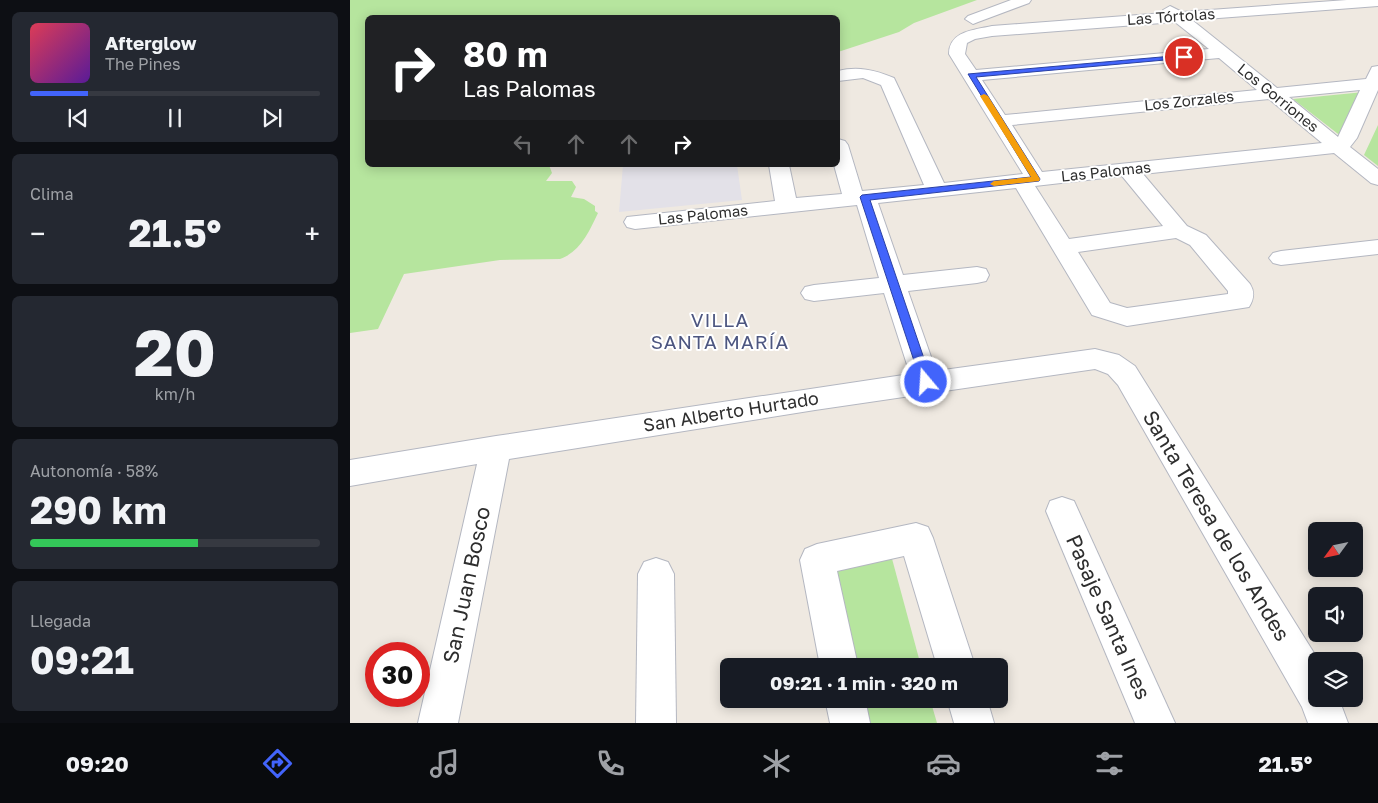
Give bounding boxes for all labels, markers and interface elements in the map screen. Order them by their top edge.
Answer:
street label: Las Tórtolas [1126,4,1216,28]
text: Afterglow [105,31,196,54]
text: 80 m [463,33,548,75]
icon: right [380,35,445,100]
pin [1163,36,1205,78]
icon: arrive [1170,43,1198,71]
text: The Pines [105,54,180,74]
street label: Los Gorriones [1234,59,1323,135]
text: Las Palomas [463,75,596,102]
street label: Los Zorzales [1143,86,1235,114]
icon: previous [64,104,92,132]
icon: pause [161,104,189,132]
icon: next [258,104,286,132]
icon: left [509,130,537,158]
icon: ahead [562,130,590,158]
icon: ahead [615,130,643,158]
icon: right [668,130,696,158]
street label: Las Palomas [1060,157,1152,185]
text: Clima [30,184,74,204]
street label: Las Palomas [657,200,749,228]
text: 21.5° [129,210,221,255]
text: − [30,217,45,250]
text: + [305,217,320,250]
district label: VILLA SANTA MARÍA [651,308,789,353]
text: 20 [134,312,216,390]
position arrow [899,355,951,407]
text: km/h [155,384,195,404]
street label: San Alberto Hurtado [642,386,820,436]
street label: Santa Teresa de los Andes [1138,406,1296,645]
text: Autonomía · 58% [30,461,158,481]
text: 290 km [30,487,167,532]
street label: San Juan Bosco [437,504,495,666]
north arrow [1308,522,1362,578]
map controls [1308,522,1363,707]
street label: Pasaje Santa Ines [1061,530,1157,703]
button: sound [1308,587,1363,642]
text: Llegada [30,611,91,631]
text: 09:21 [30,637,134,682]
speed limit sign: 30 [365,642,430,707]
button: layers [1308,652,1363,707]
text: 09:21 · 1 min · 320 m [770,671,958,694]
icon: directions [260,746,295,781]
icon: music [427,746,462,781]
icon: phone [593,746,628,781]
icon: climate [759,746,794,781]
icon: car [926,746,961,781]
icon: filters [1092,746,1127,781]
text: 09:20 [66,750,129,777]
text: 21.5° [1258,750,1312,777]

